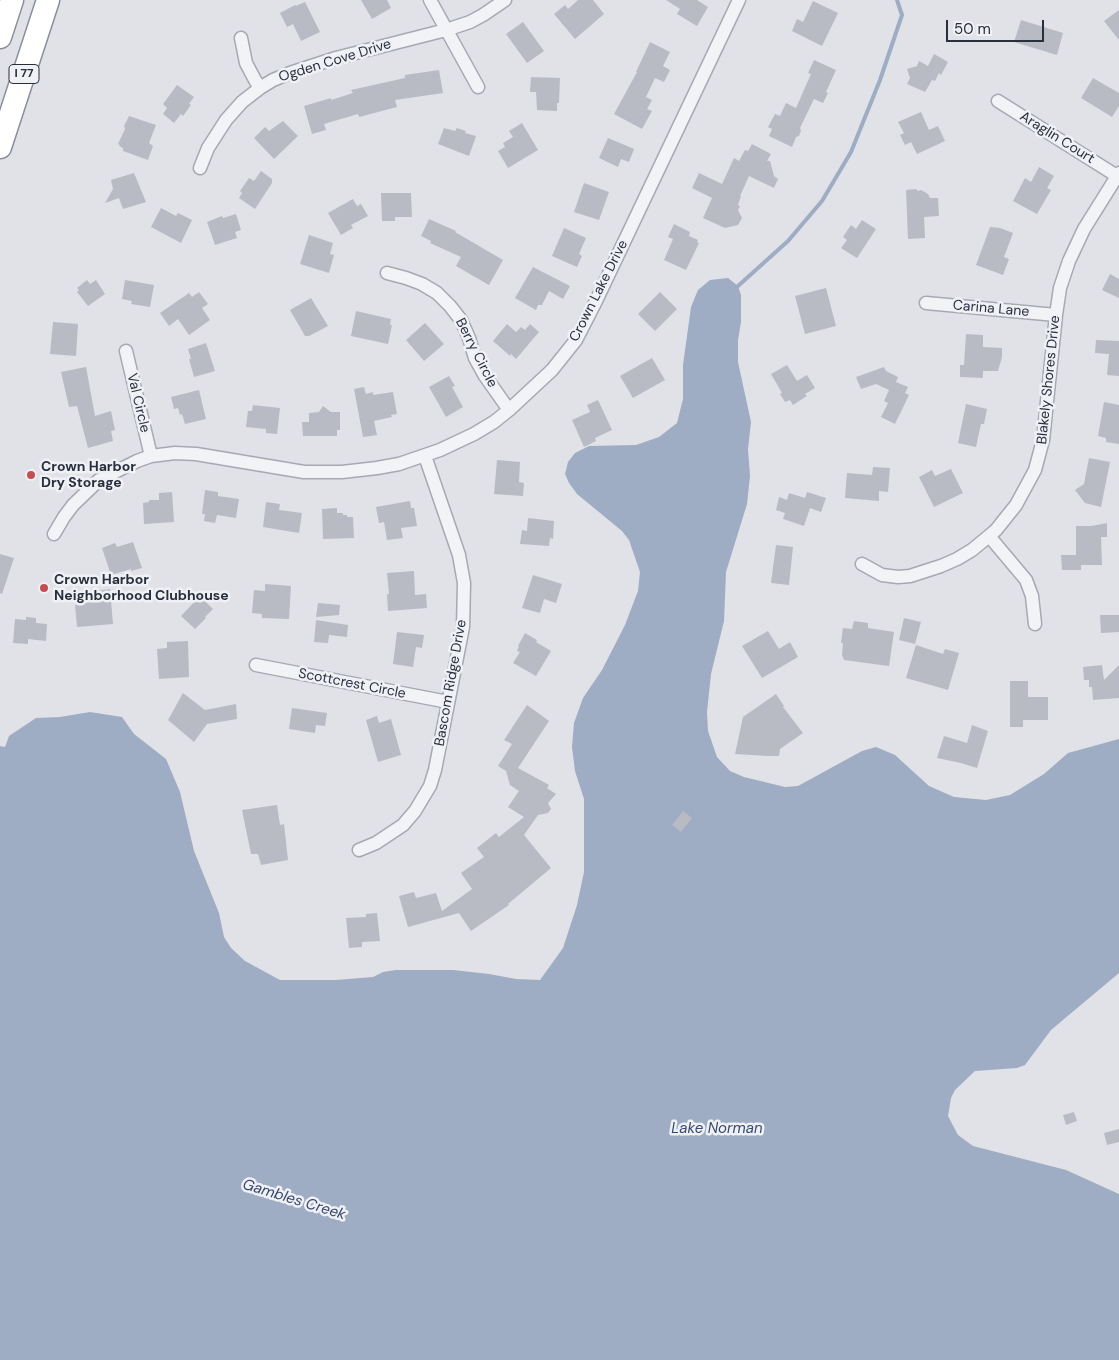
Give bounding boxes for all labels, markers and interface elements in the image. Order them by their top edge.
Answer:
scale bar [949,10,1046,42]
text: 50 m [954,19,991,39]
street label: Ogden Cove Drive [277,36,393,86]
road number: I 77 [9,64,39,84]
street label: Araglin Court [1016,108,1098,168]
street label: Crown Lake Drive [566,237,632,345]
street label: Carina Lane [952,297,1030,321]
street label: Berry Circle [451,315,501,391]
street label: Blakely Shores Drive [1034,315,1064,445]
street label: Val Circle [123,372,153,434]
place label: Crown Harbor Dry Storage [41,459,136,492]
marker: Crown Harbor Dry Storage [25,469,37,481]
place label: Crown Harbor Neighborhood Clubhouse [54,572,229,604]
marker: Crown Harbor Neighborhood Clubhouse [38,582,50,594]
street label: Bascom Ridge Drive [432,618,470,748]
street label: Scottcrest Circle [297,665,407,703]
water label: Lake Norman [671,1120,763,1138]
water label: Gambles Creek [240,1176,348,1224]

